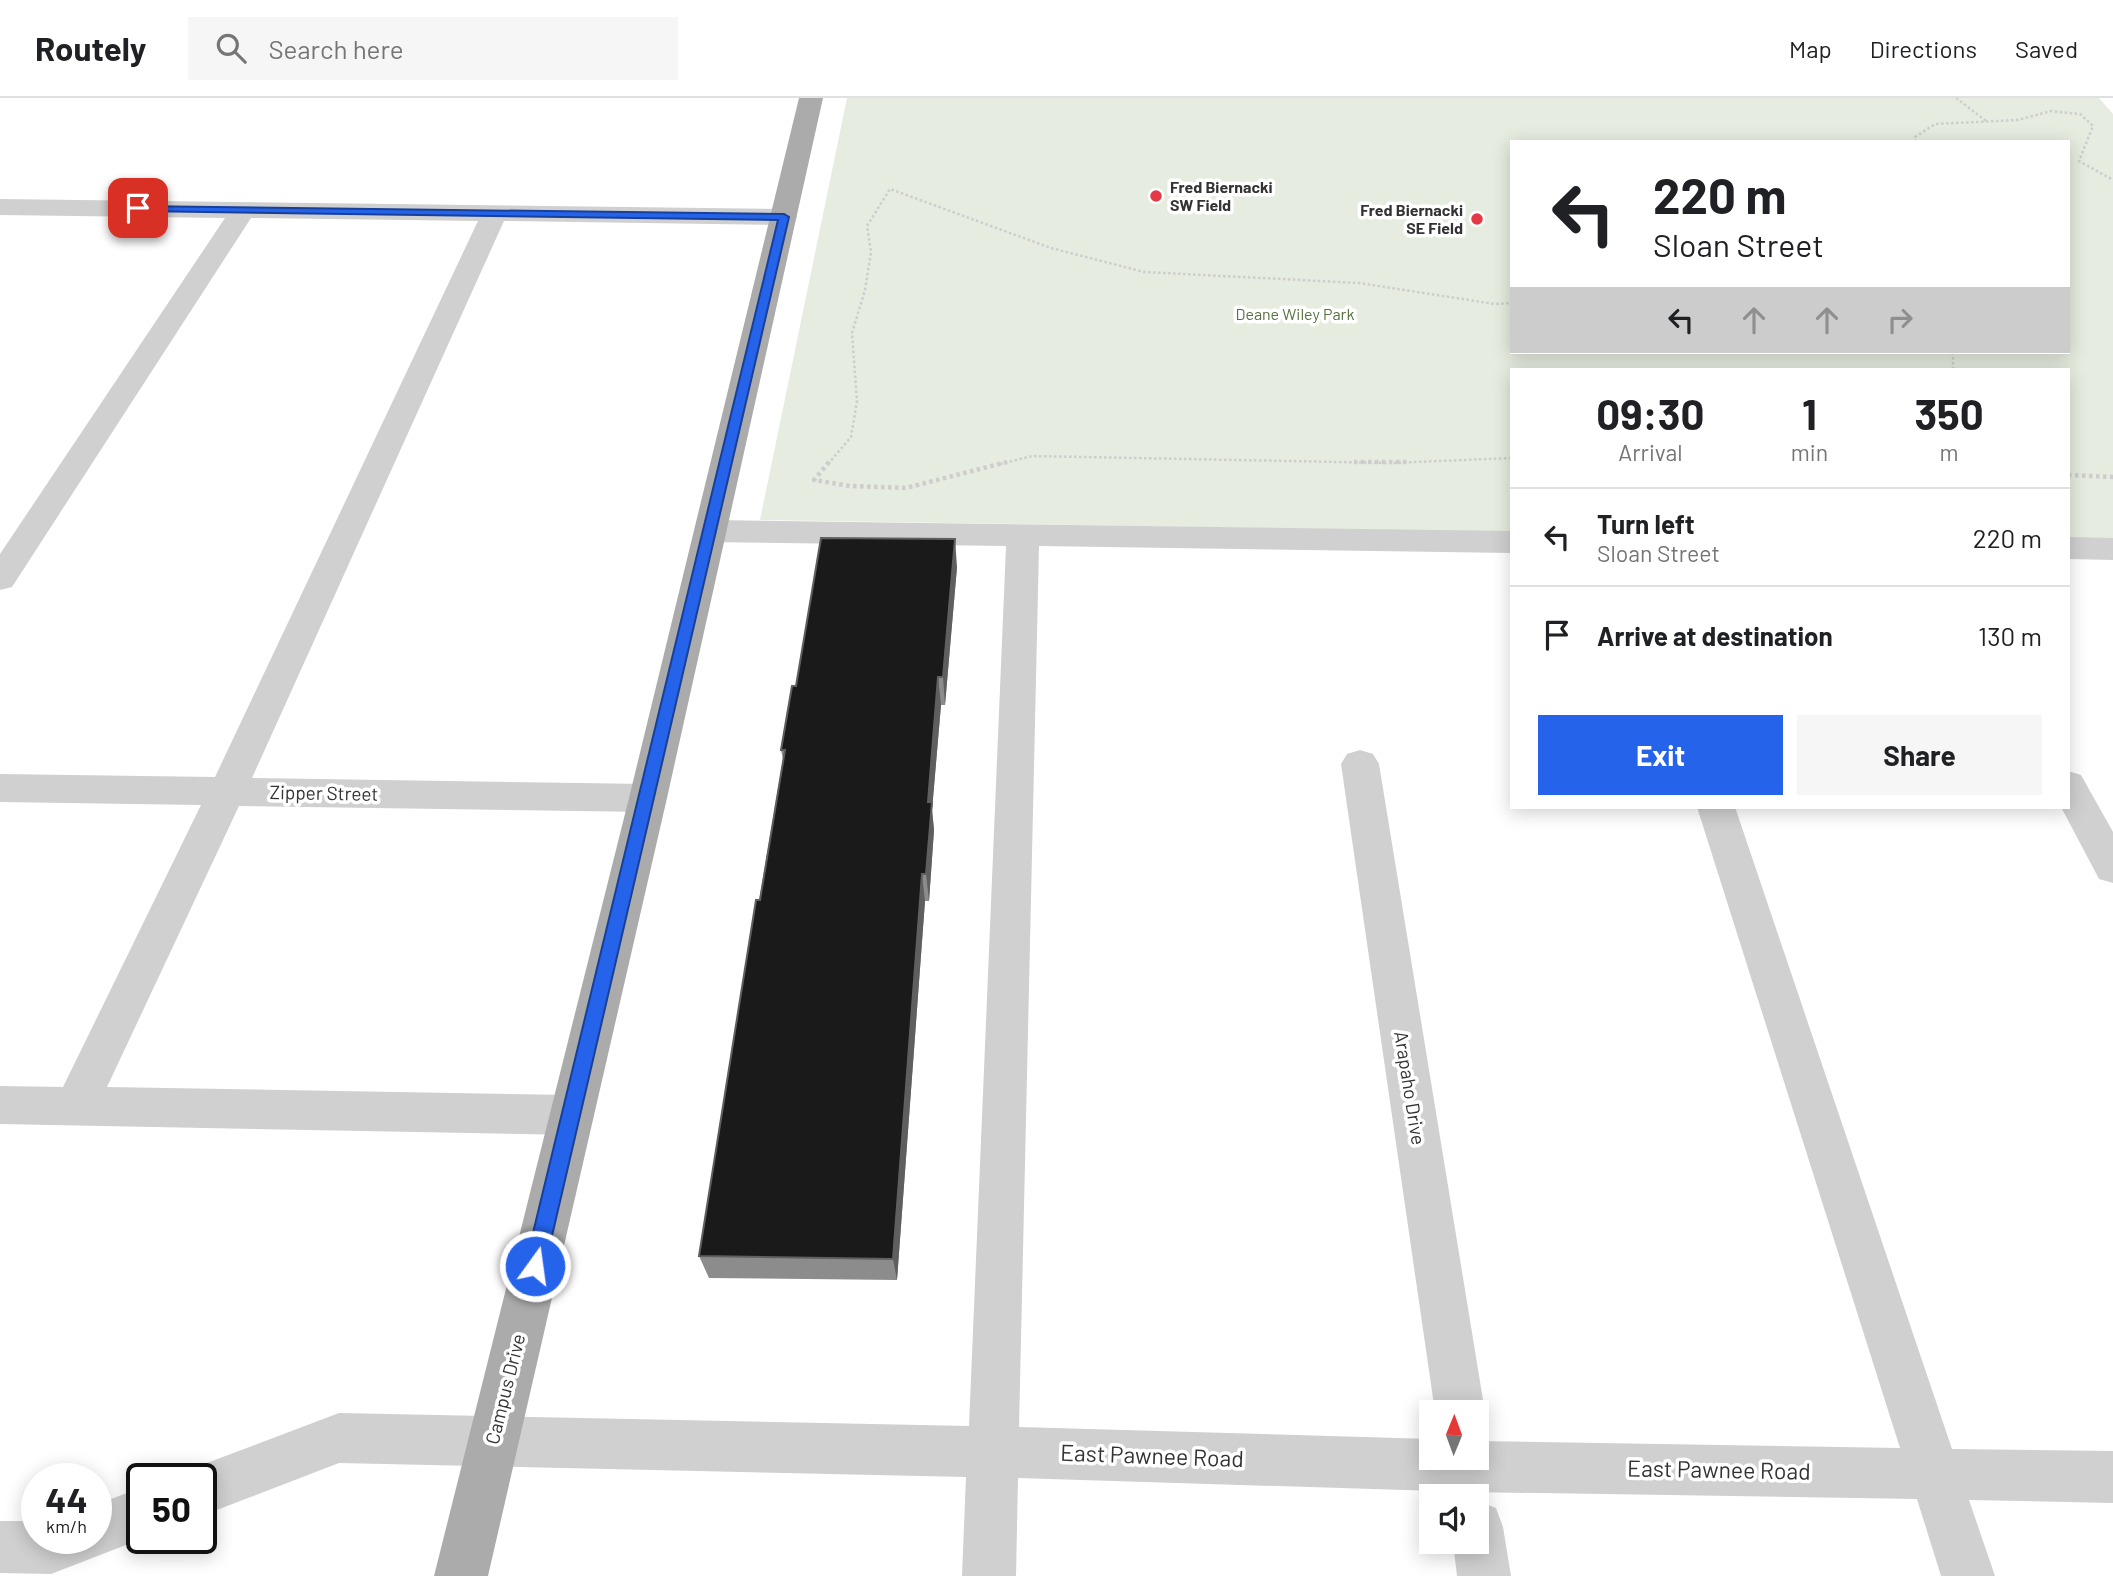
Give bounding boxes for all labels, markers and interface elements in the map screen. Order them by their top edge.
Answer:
search box [188,17,678,80]
text: Routely [35,28,146,68]
icon: search [212,29,250,67]
text: Search here [268,33,404,64]
text: Map [1789,34,1832,63]
text: Directions [1870,34,1977,63]
text: Saved [2015,34,2078,63]
text: 220 m [1653,165,1787,224]
icon: left [1538,168,1629,259]
place label: Fred Biernacki SW Field [1170,177,1273,214]
pin [108,178,168,238]
marker: Fred Biernacki SW Field [1148,188,1164,204]
icon: arrive [119,189,157,227]
place label: Fred Biernacki SE Field [1360,200,1463,237]
marker: Fred Biernacki SE Field [1469,211,1485,227]
text: Sloan Street [1653,225,1824,263]
icon: left [1662,301,1700,339]
icon: ahead [1735,301,1773,339]
icon: ahead [1808,301,1846,339]
icon: right [1881,301,1919,339]
park label: Deane Wiley Park [1236,304,1354,323]
text: 09:30 [1596,388,1704,438]
text: 1 [1802,388,1817,438]
text: 350 [1914,388,1984,438]
text: Arrival [1618,438,1683,466]
text: min [1791,438,1828,466]
text: m [1940,438,1959,466]
text: Turn left [1597,508,1695,539]
icon: left [1538,518,1576,556]
text: 220 m [1973,522,2042,553]
text: Sloan Street [1597,539,1720,567]
icon: arrive [1538,616,1576,654]
text: Arrive at destination [1597,620,1833,651]
text: 130 m [1978,620,2042,651]
button: Exit [1538,715,1783,795]
button: Share [1797,715,2042,795]
street label: Zipper Street [269,780,379,805]
street label: Arapaho Drive [1390,1029,1431,1146]
position arrow [498,1229,572,1303]
street label: Campus Drive [480,1331,529,1446]
north arrow [1419,1400,1489,1470]
map controls [1419,1400,1489,1554]
street label: East Pawnee Road [1060,1438,1244,1472]
street label: East Pawnee Road [1627,1453,1811,1485]
speed limit sign: 50 [126,1463,217,1554]
text: 44 [45,1478,88,1520]
button: sound [1419,1484,1489,1554]
text: km/h [46,1515,87,1537]

